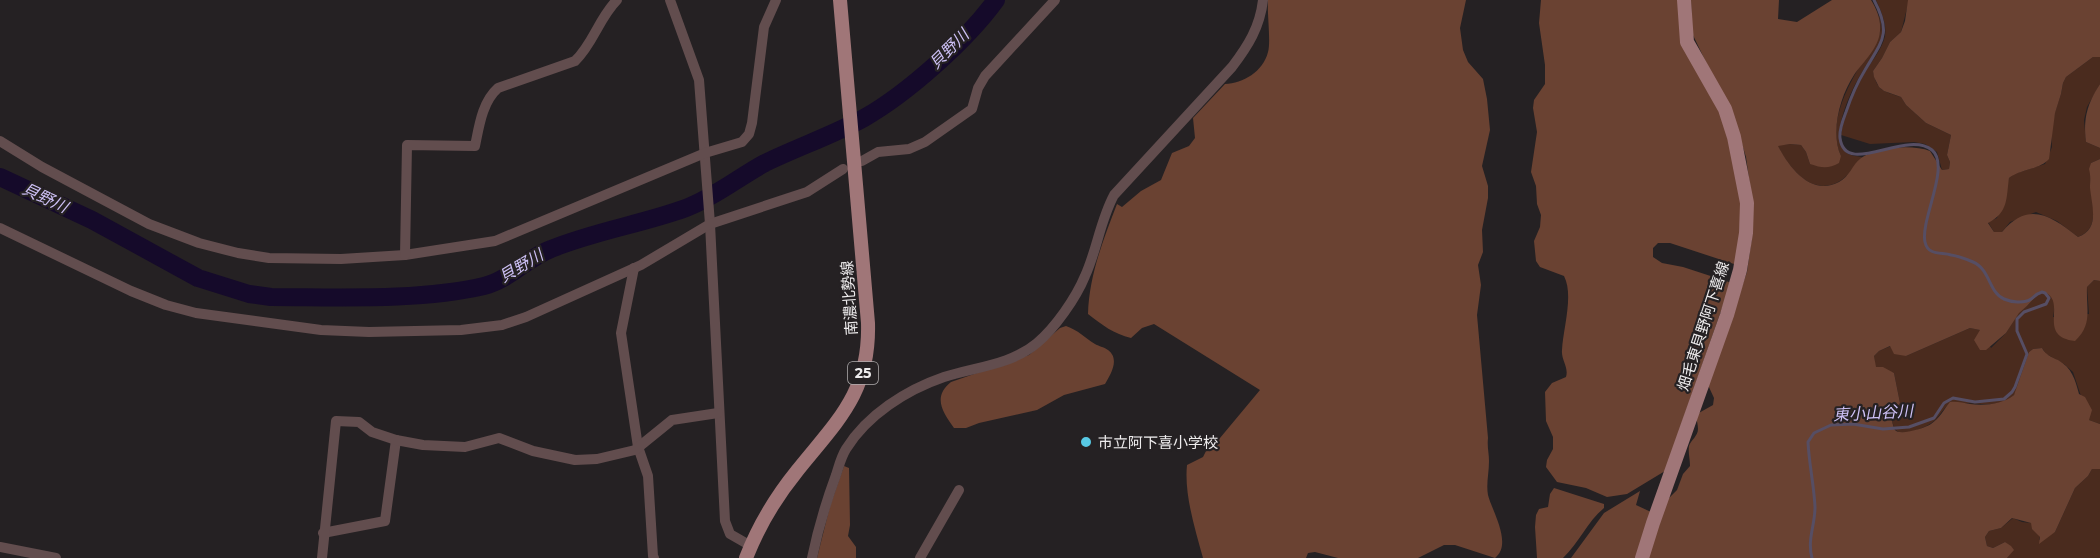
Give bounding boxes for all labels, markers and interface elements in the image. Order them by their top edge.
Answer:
water label: 貝野川 [925,24,974,73]
water label: 貝野川 [19,179,73,218]
water label: 貝野川 [496,244,548,287]
street label: 畑毛東貝野阿下喜線 [1673,259,1733,393]
street label: 南濃北勢線 [837,260,861,336]
road number: 25 [848,362,878,384]
water label: 東小山谷川 [1833,401,1915,425]
place label: 市立阿下喜小学校 [1098,433,1218,452]
marker: 市立阿下喜小学校 [1079,435,1093,449]

